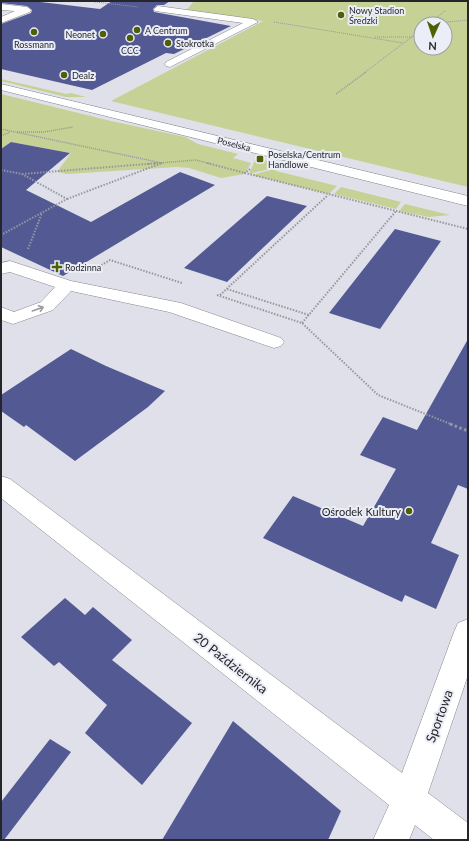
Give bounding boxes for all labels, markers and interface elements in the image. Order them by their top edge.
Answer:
place label: Nowy Stadion Średzki [349,5,404,26]
marker: Nowy Stadion Średzki [336,10,346,20]
north arrow [413,16,453,56]
marker: A Centrum [132,25,142,35]
place label: A Centrum [145,25,188,36]
marker: Rossmann [29,27,39,37]
place label: Neonet [65,29,96,40]
marker: Neonet [98,29,108,39]
marker: CCC [125,33,135,43]
marker: Stokrotka [163,38,173,48]
place label: Stokrotka [176,38,214,49]
place label: Rossmann [14,39,54,50]
text: N [428,40,437,53]
place label: CCC [121,45,139,56]
marker: Dealz [59,70,69,80]
place label: Dealz [72,70,94,81]
street label: Poselska [216,135,252,153]
place label: Poselska/Centrum Handlowe [268,149,341,170]
marker: Poselska/Centrum Handlowe [255,154,265,164]
marker: Rodzinna [52,262,62,272]
place label: Rodzinna [65,262,101,273]
one-way arrow [31,305,43,313]
place label: Ośrodek Kultury [322,505,401,518]
marker: Ośrodek Kultury [404,506,414,516]
street label: 20 Października [191,629,271,697]
street label: Sportowa [422,688,456,744]

